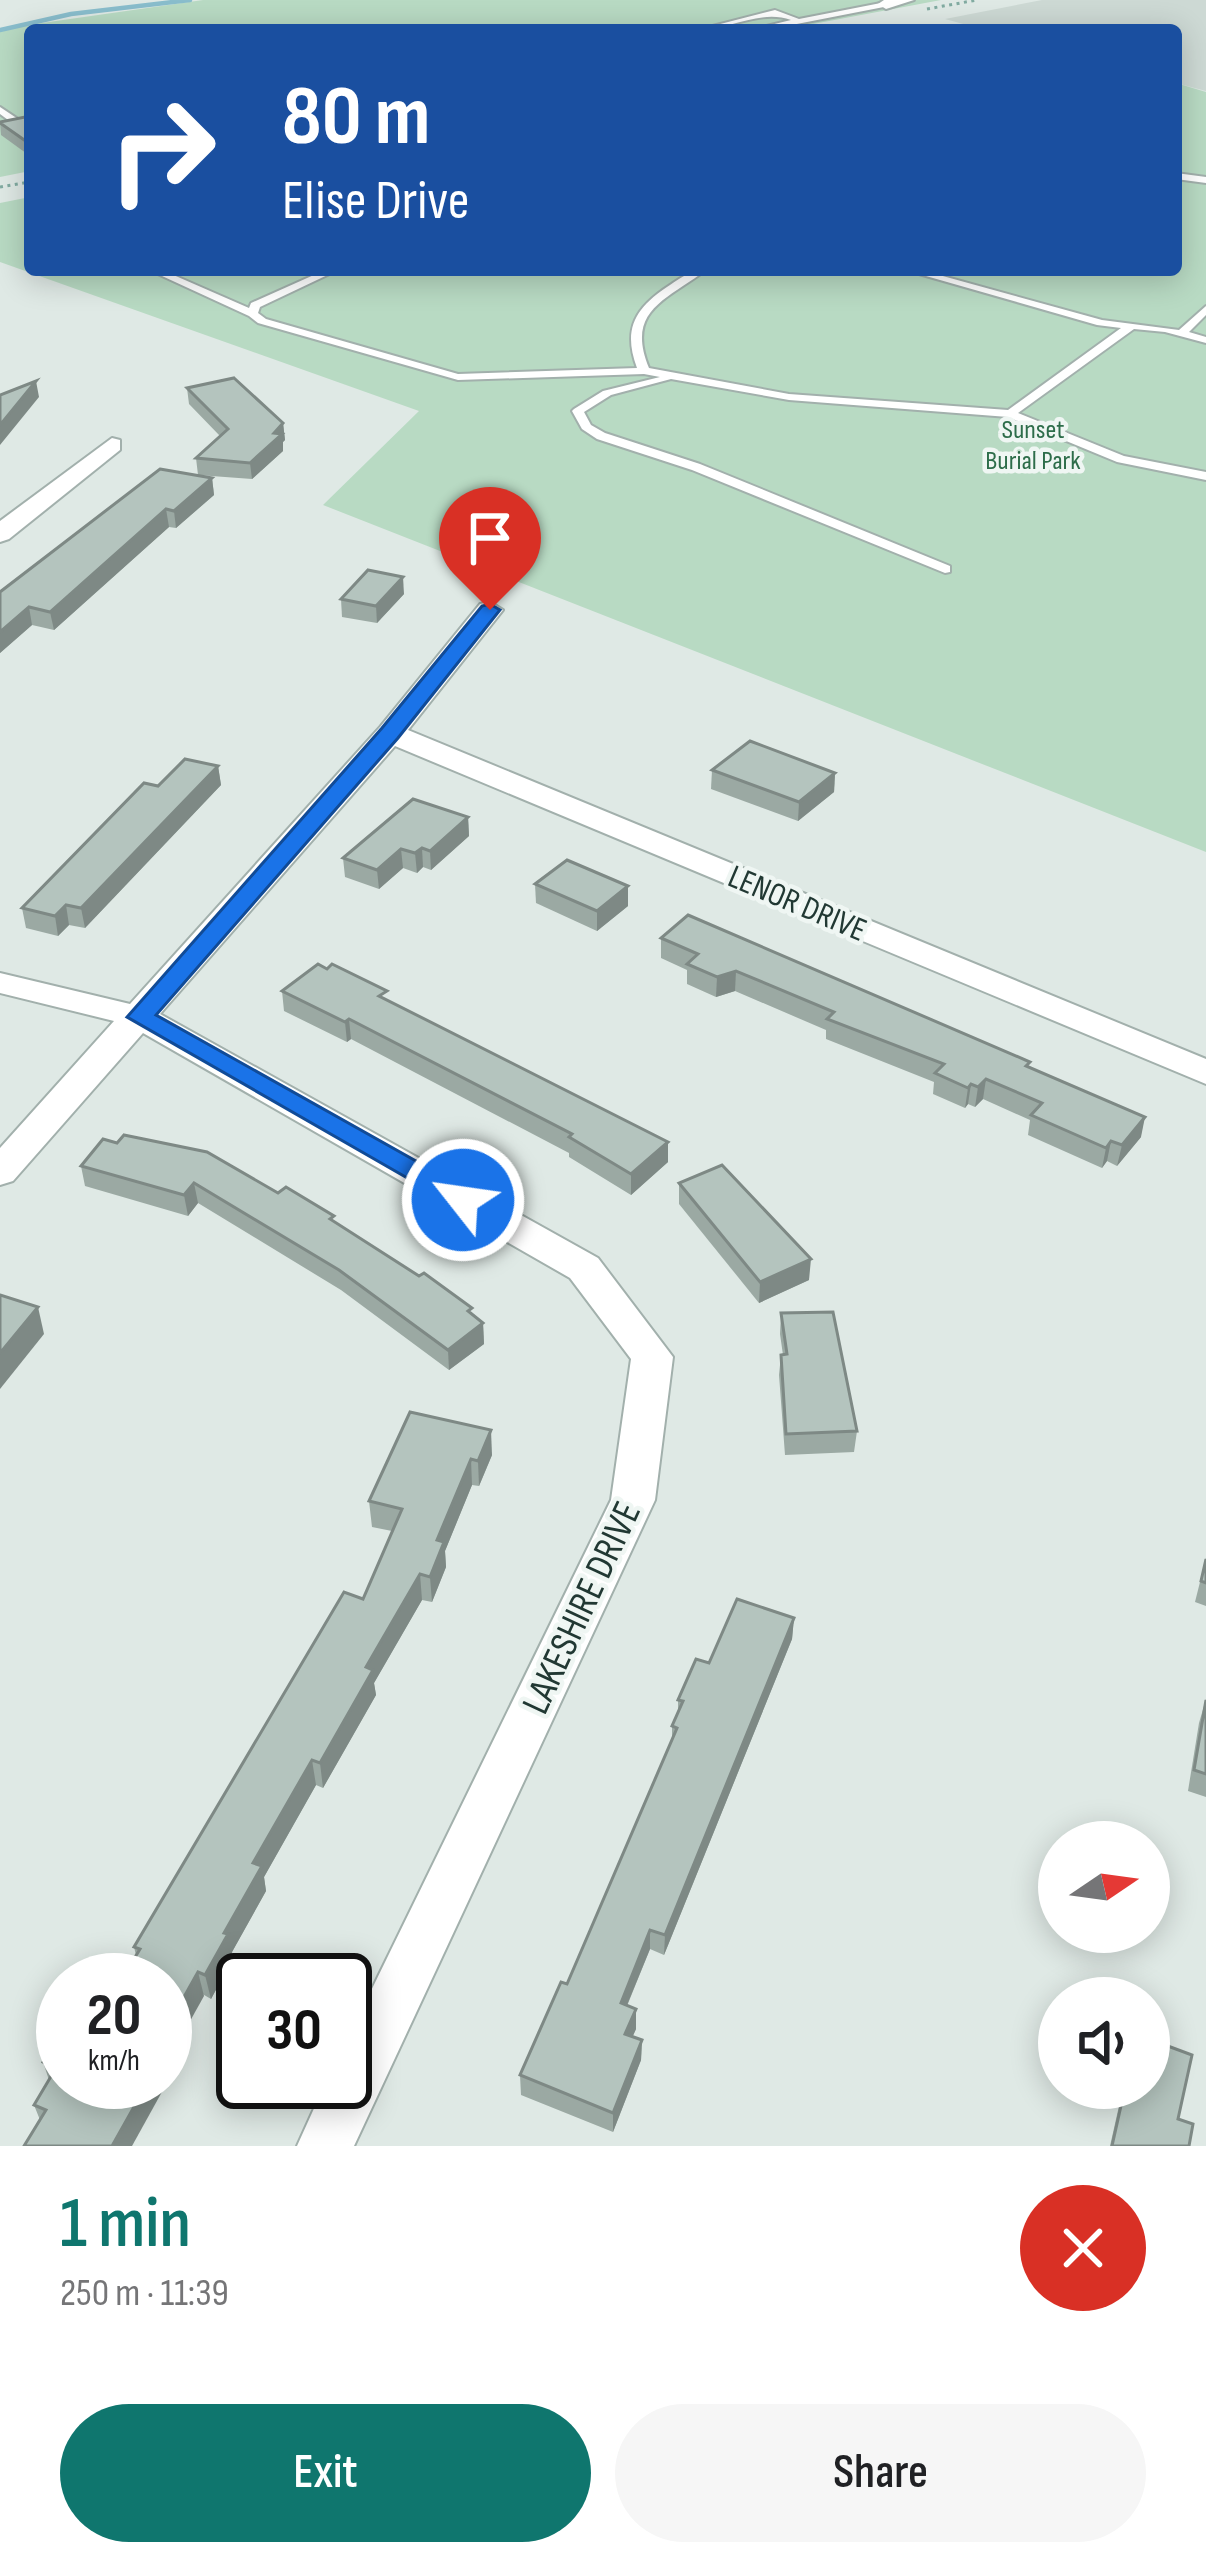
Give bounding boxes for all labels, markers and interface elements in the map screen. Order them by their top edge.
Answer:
text: 80 m [282,67,430,168]
icon: right [84,72,240,228]
text: Elise Drive [282,169,469,234]
park label: Sunset Burial Park [985,414,1081,477]
pin [439,487,541,610]
icon: arrive [457,505,523,571]
street label: LENOR DRIVE [722,857,872,951]
position arrow [400,1137,526,1263]
street label: LAKESHIRE DRIVE [513,1495,652,1722]
north arrow [1038,1821,1170,1953]
map controls [1038,1821,1170,2109]
speed limit sign: 30 [216,1953,372,2109]
button: sound [1038,1977,1170,2109]
text: 20 [87,1980,141,2052]
text: km/h [88,2043,140,2079]
text: 1 min [60,2181,191,2268]
button: close [1020,2185,1146,2311]
text: 250 m · 11:39 [60,2270,229,2317]
button: Exit [60,2404,591,2542]
button: Share [615,2404,1146,2542]

